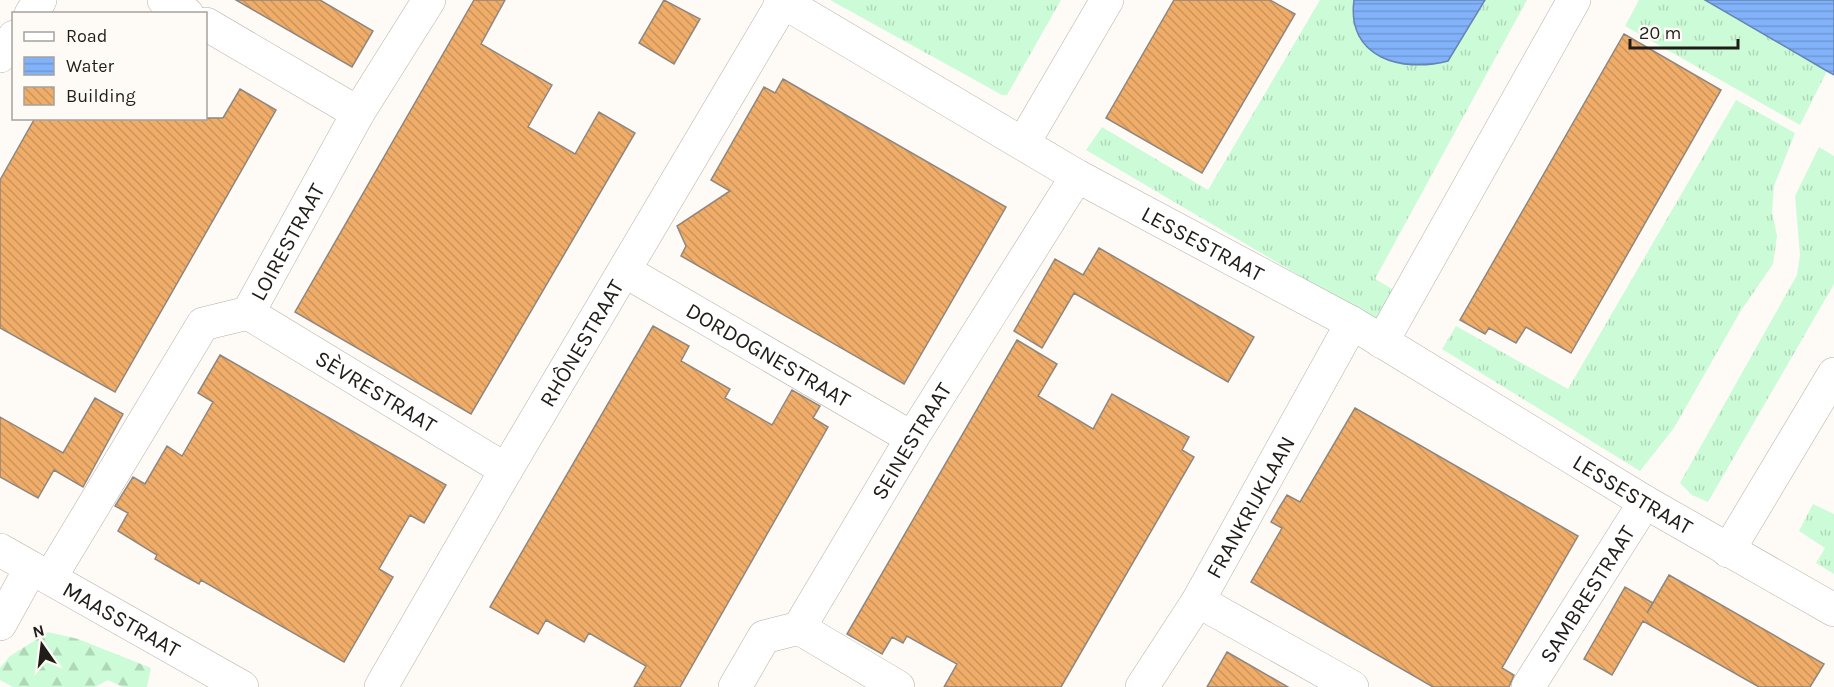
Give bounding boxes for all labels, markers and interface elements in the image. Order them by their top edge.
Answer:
legend [12,12,207,120]
scale bar [1630,12,1738,50]
text: 20 m [1639,22,1681,44]
text: Road [66,25,107,47]
text: Water [66,55,114,77]
text: Building [66,85,136,107]
street label: LOIRESTRAAT [245,179,331,305]
street label: LESSESTRAAT [1137,201,1268,287]
street label: RHÔNESTRAAT [534,275,630,412]
street label: DORDOGNESTRAAT [681,297,855,413]
street label: SÈVRESTRAAT [310,345,441,439]
street label: SEINESTRAAT [866,378,958,505]
street label: FRANKRIJKLAAN [1201,432,1301,583]
street label: LESSESTRAAT [1568,449,1697,540]
street label: SAMBRESTRAAT [1535,521,1641,668]
street label: MAASSTRAAT [58,576,185,663]
north arrow [12,615,72,675]
text: N [31,620,46,642]

